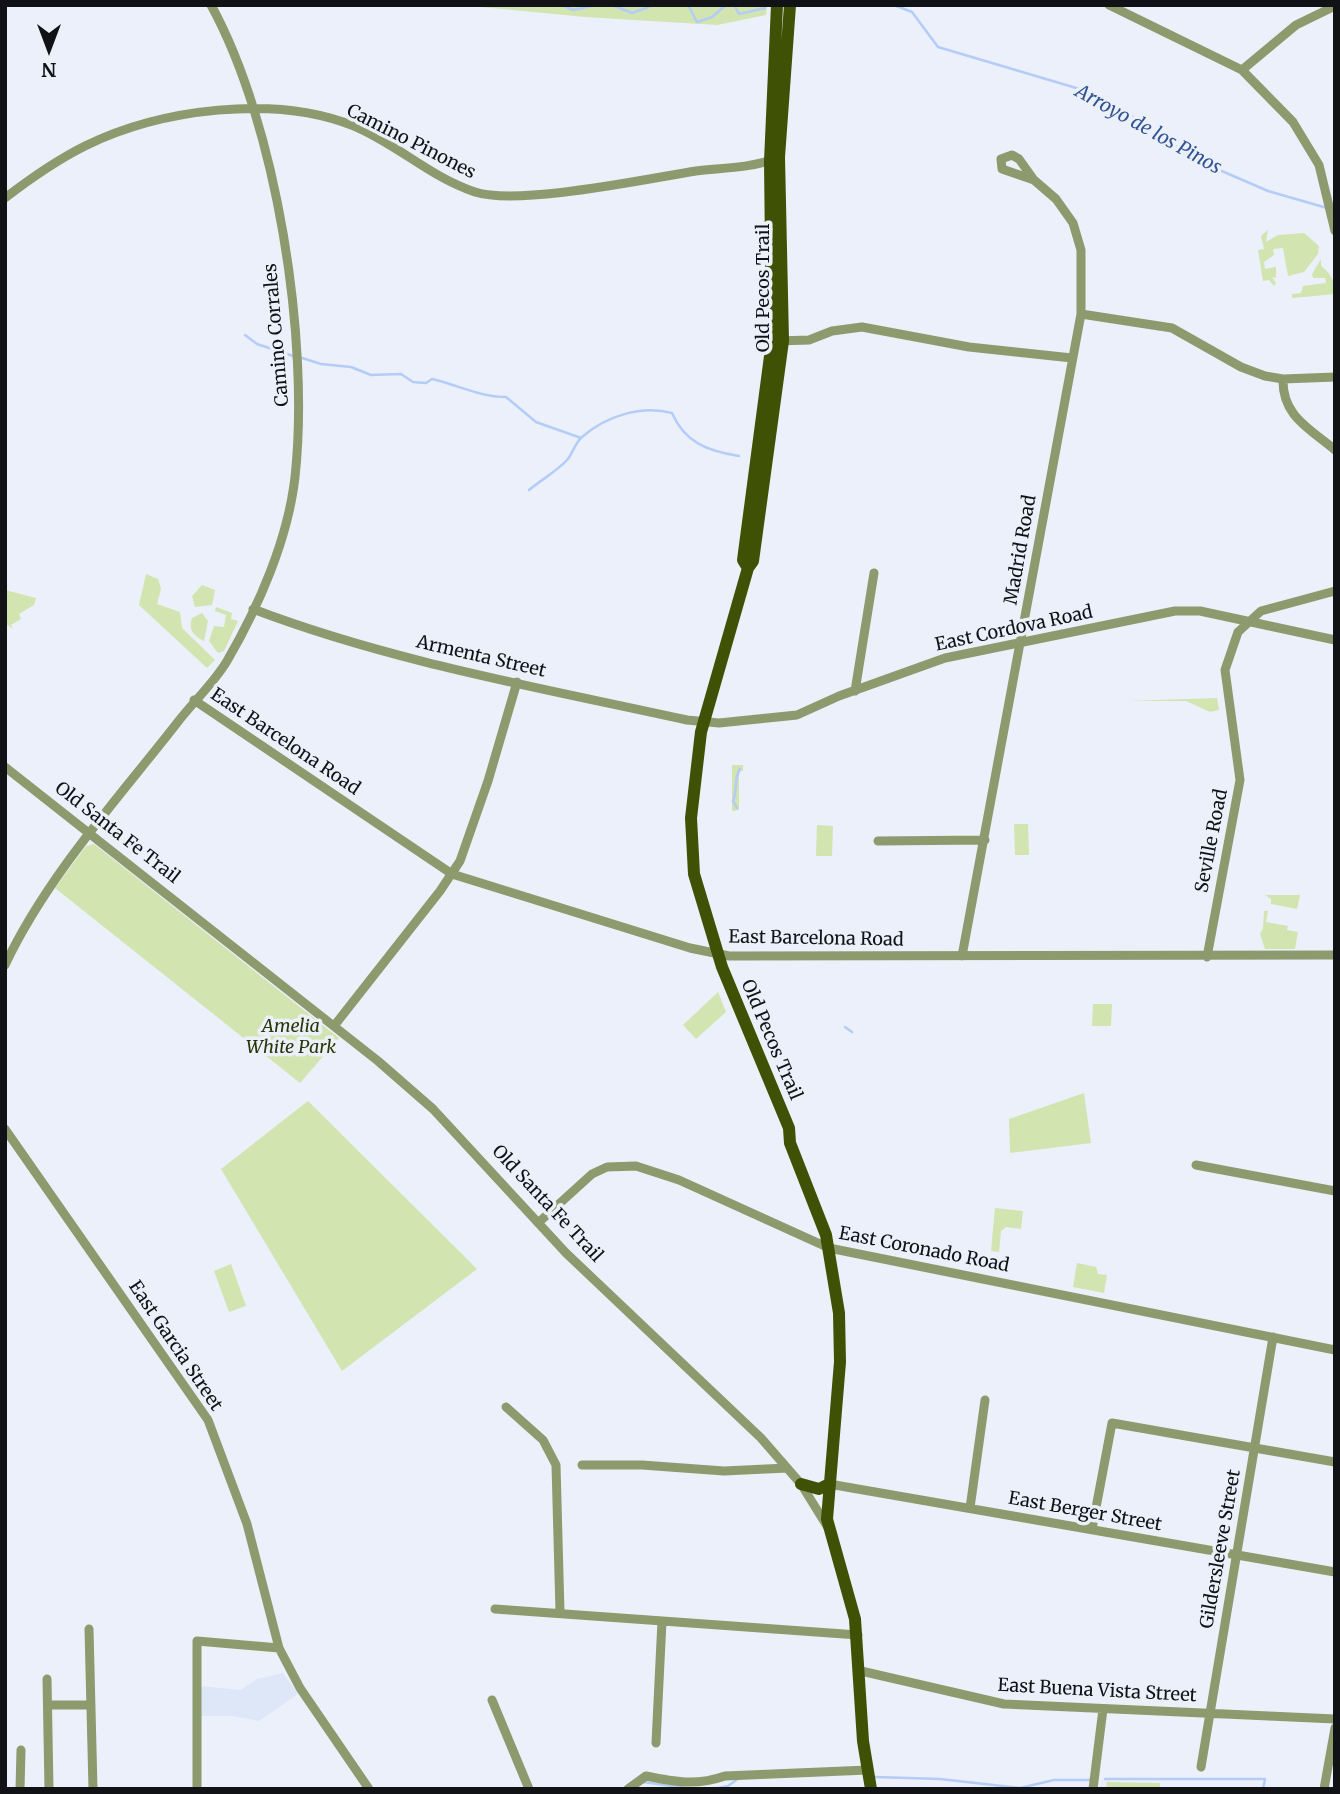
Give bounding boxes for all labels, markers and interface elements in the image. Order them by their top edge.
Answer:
north arrow [14,14,84,84]
text: N [42,58,57,82]
water label: Arroyo de los Pinos [1071,80,1225,180]
street label: Camino Pinones [343,100,479,184]
street label: Old Pecos Trail [753,224,775,352]
street label: Camino Corrales [260,263,294,407]
street label: Madrid Road [1001,493,1041,607]
street label: East Cordova Road [933,602,1095,656]
street label: Armenta Street [414,632,548,682]
street label: East Barcelona Road [206,684,364,800]
street label: Old Santa Fe Trail [50,778,184,888]
street label: Seville Road [1191,787,1233,895]
street label: East Barcelona Road [728,927,904,951]
street label: Old Pecos Trail [736,977,806,1103]
park label: Amelia White Park [246,1016,336,1058]
street label: Old Santa Fe Trail [487,1141,607,1267]
street label: East Coronado Road [837,1223,1011,1277]
street label: East Garcia Street [123,1277,227,1415]
street label: Gildersleeve Street [1196,1468,1246,1630]
street label: East Berger Street [1007,1488,1163,1536]
street label: East Buena Vista Street [997,1675,1197,1707]

